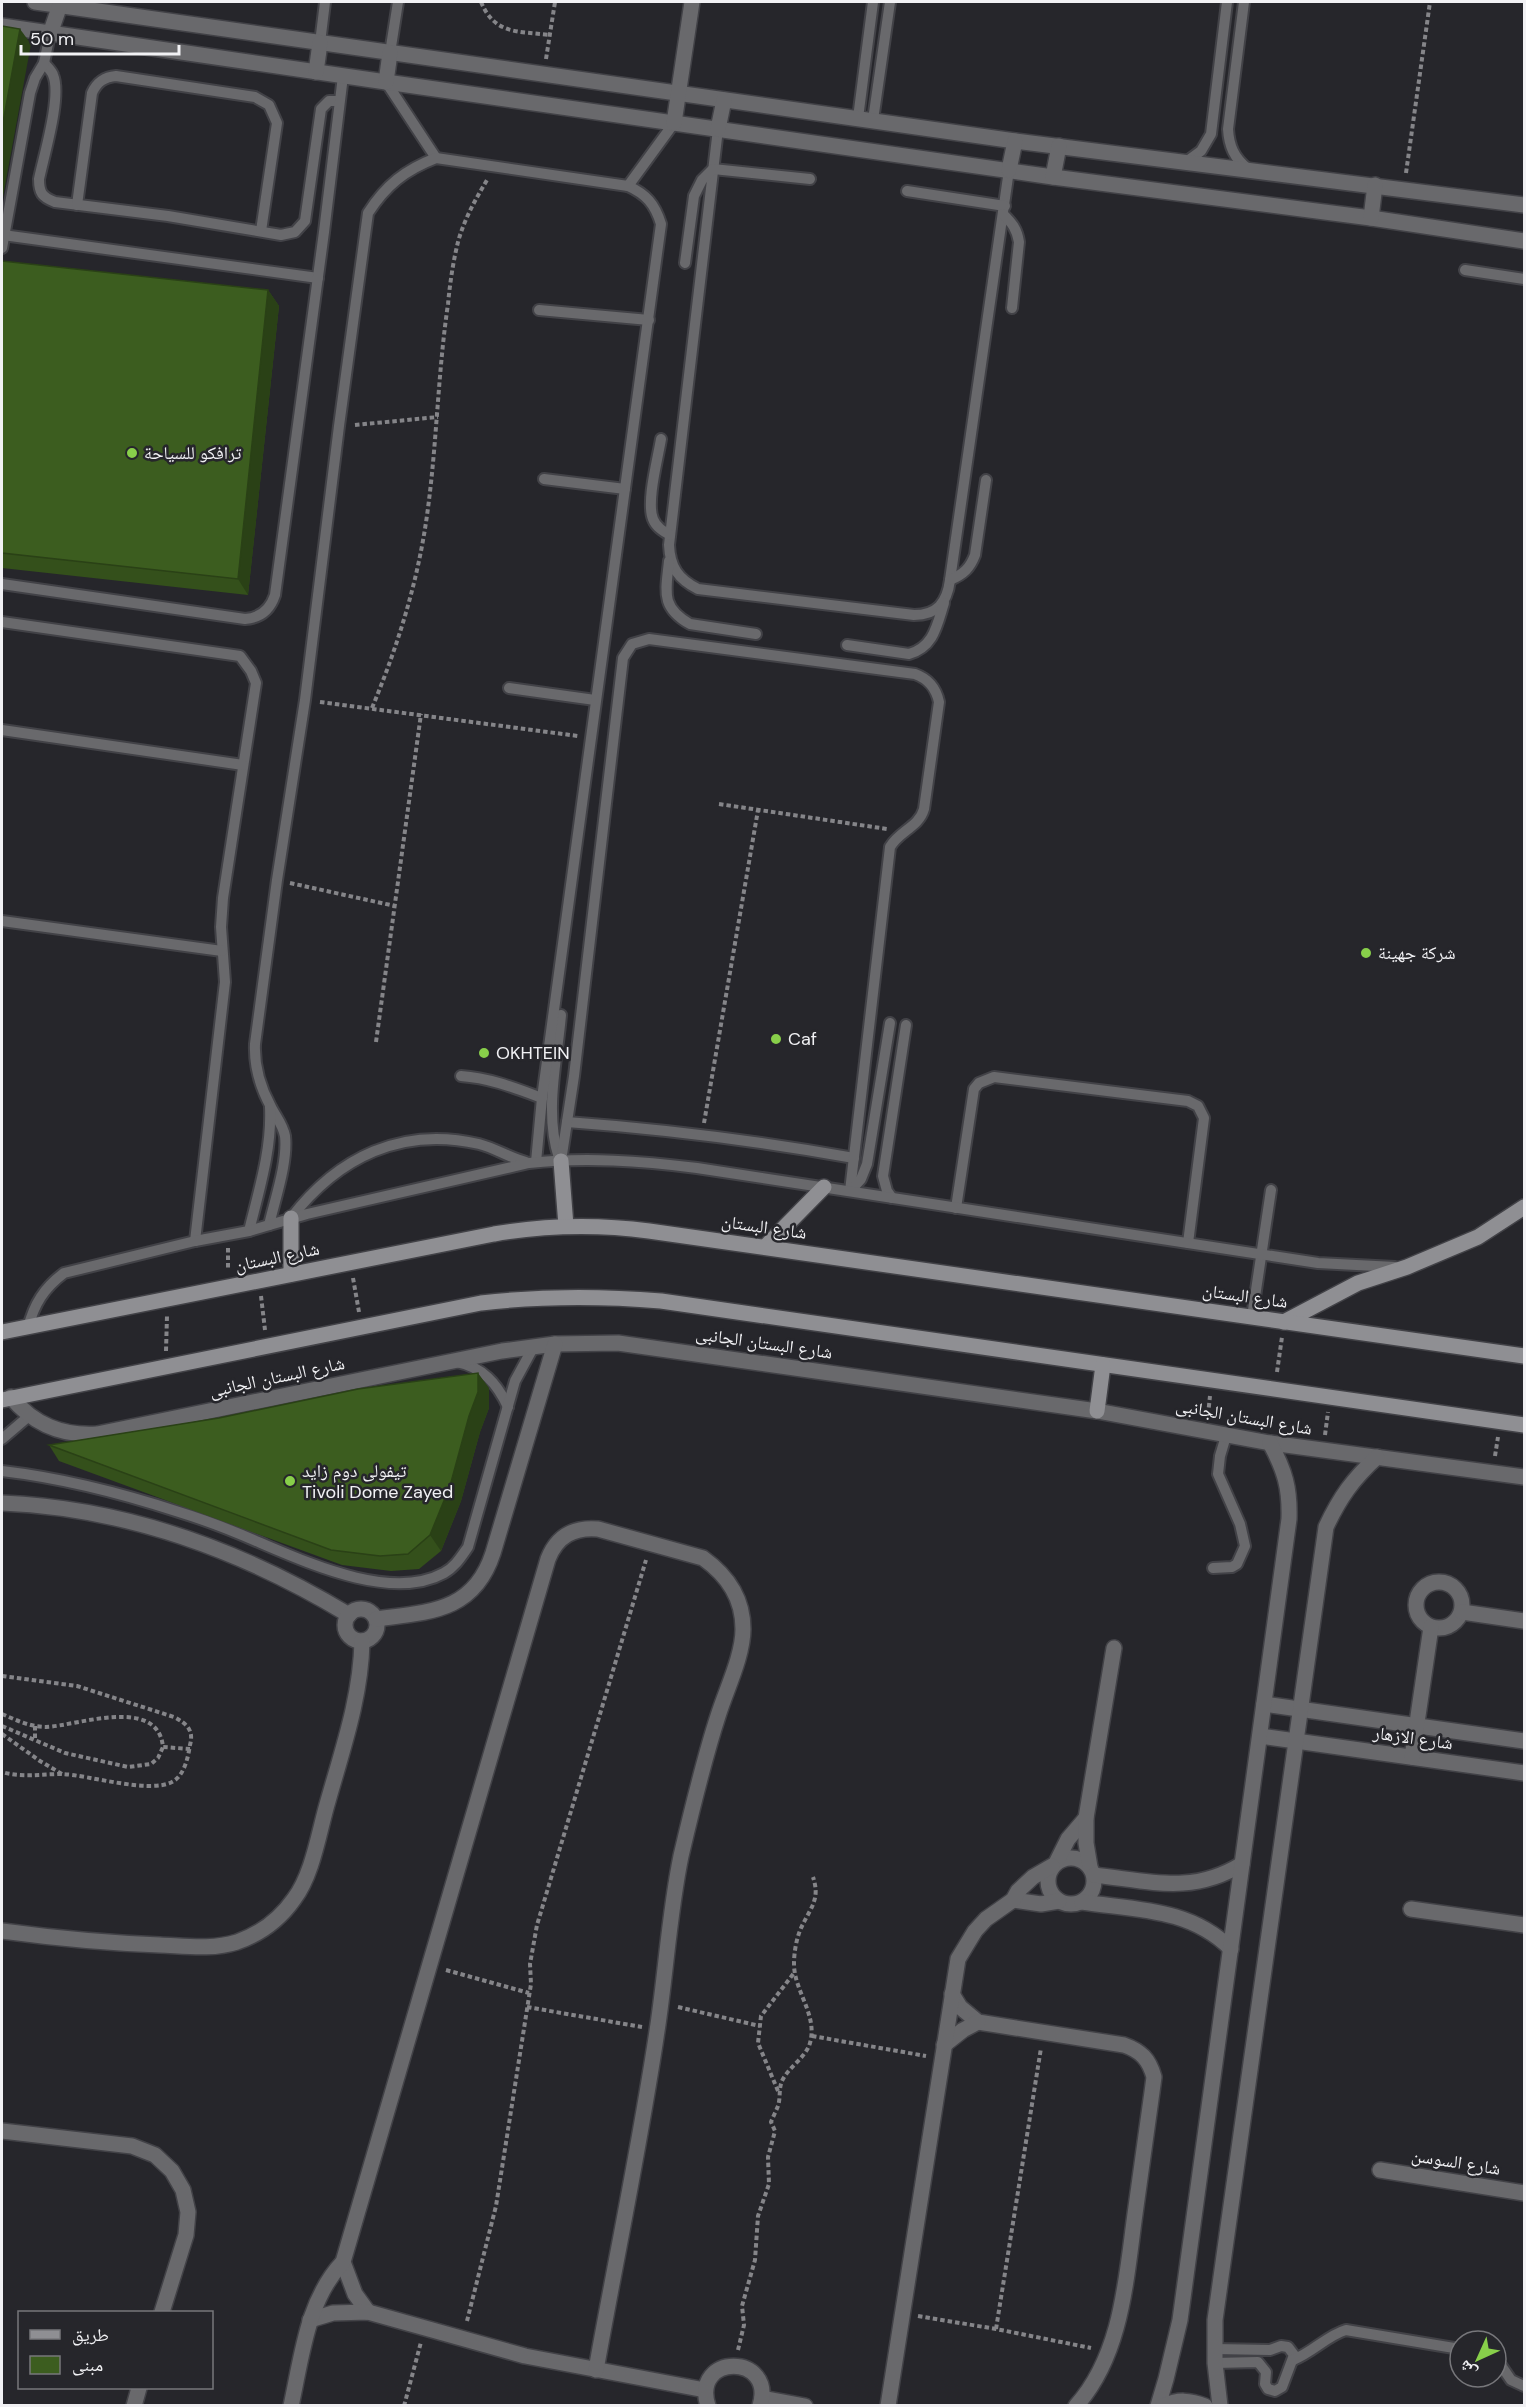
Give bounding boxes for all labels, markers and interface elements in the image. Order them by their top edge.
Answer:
scale bar [21,18,178,56]
text: 50 m [30,27,74,51]
place label: ترافكو للسياحة [144,441,242,465]
marker: ترافكو للسياحة [125,446,139,460]
place label: شركة جهينة [1378,941,1456,965]
marker: شركة جهينة [1359,946,1373,960]
place label: Caf [788,1027,817,1051]
marker: Caf [769,1032,783,1046]
place label: OKHTEIN [496,1041,570,1065]
marker: OKHTEIN [477,1046,491,1060]
street label: شارع البستان [720,1209,808,1245]
street label: شارع البستان [232,1236,322,1278]
street label: شارع البستان [1201,1278,1289,1314]
street label: شارع البستان الجانبى [694,1322,834,1364]
street label: شارع البستان الجانبى [207,1351,347,1403]
street label: شارع البستان الجانبى [1174,1393,1314,1441]
place label: تيفولى دوم زايد Tivoli Dome Zayed [302,1459,453,1504]
marker: تيفولى دوم زايد Tivoli Dome Zayed [283,1474,297,1488]
street label: شارع الازهار [1371,1720,1454,1755]
street label: شارع السوسن [1410,2143,1502,2181]
legend [18,2311,213,2389]
text: طريق [72,2323,109,2347]
north arrow [1448,2329,1508,2389]
text: مبنى [72,2353,103,2377]
text: ش [1454,2356,1481,2383]

